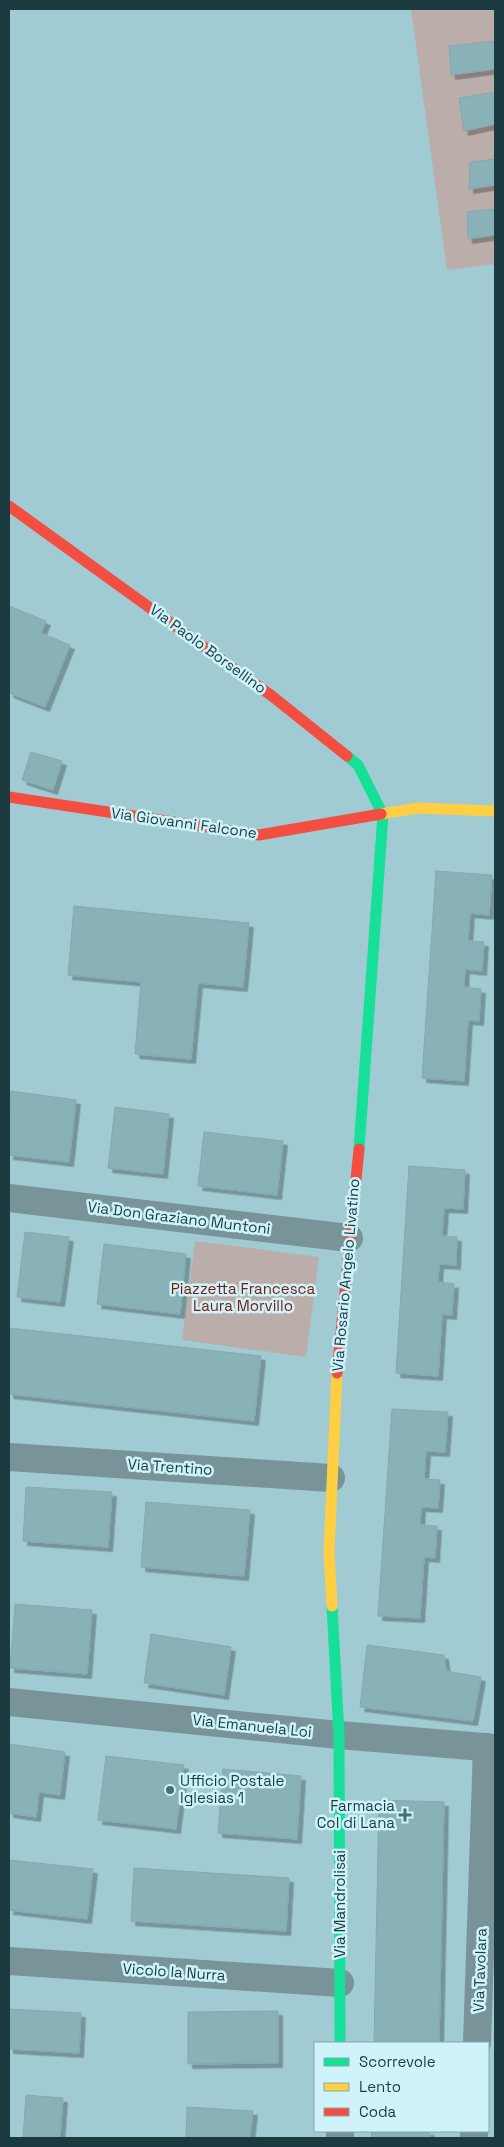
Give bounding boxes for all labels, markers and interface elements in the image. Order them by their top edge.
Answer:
street label: Via Paolo Borsellino [146,600,270,697]
street label: Via Giovanni Falcone [110,803,258,842]
street label: Via Rosario Angelo Livatino [328,1178,363,1372]
street label: Via Don Graziano Muntoni [87,1197,272,1238]
park label: Piazzetta Francesca Laura Morvillo [171,1279,316,1315]
street label: Via Trentino [127,1454,213,1479]
street label: Via Emanuela Loi [191,1710,313,1741]
place label: Ufficio Postale Iglesias 1 [180,1771,284,1807]
marker: Ufficio Postale Iglesias 1 [164,1784,176,1796]
place label: Farmacia Col di Lana [317,1796,395,1832]
marker: Farmacia Col di Lana [399,1809,411,1821]
street label: Via Mandrolisai [330,1850,349,1958]
street label: Via Tavolara [469,1927,490,2012]
street label: Vicolo la Nurra [122,1958,226,1985]
legend [314,2042,489,2132]
text: Scorrevole [359,2052,436,2071]
text: Lento [359,2077,401,2096]
text: Coda [359,2102,397,2121]

